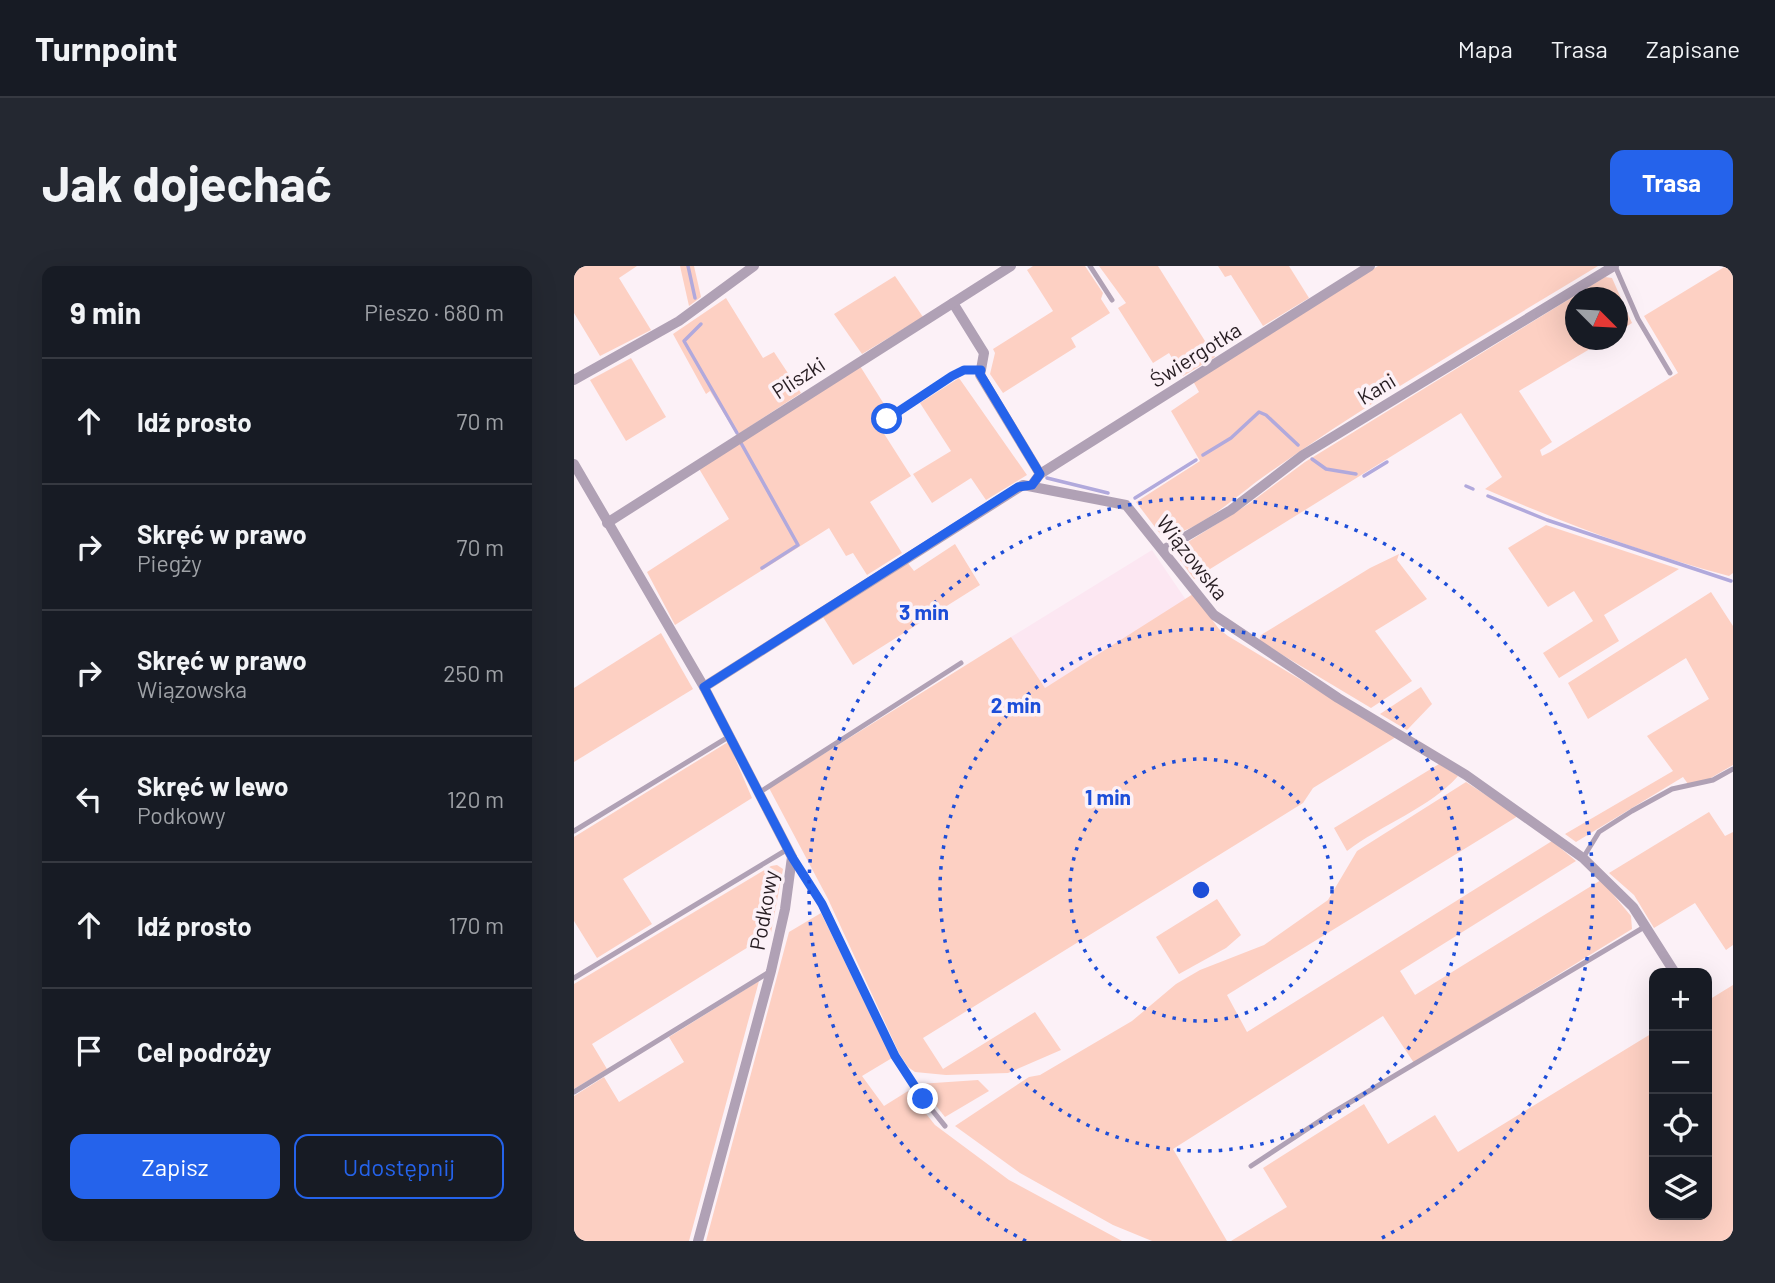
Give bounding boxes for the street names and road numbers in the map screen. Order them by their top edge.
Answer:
street label: Świergotka [1145,316,1245,392]
street label: Pliszki [767,351,829,403]
street label: Kani [1352,367,1400,409]
street label: Wiązowska [1152,510,1234,604]
street label: Podkowy [744,868,782,952]

